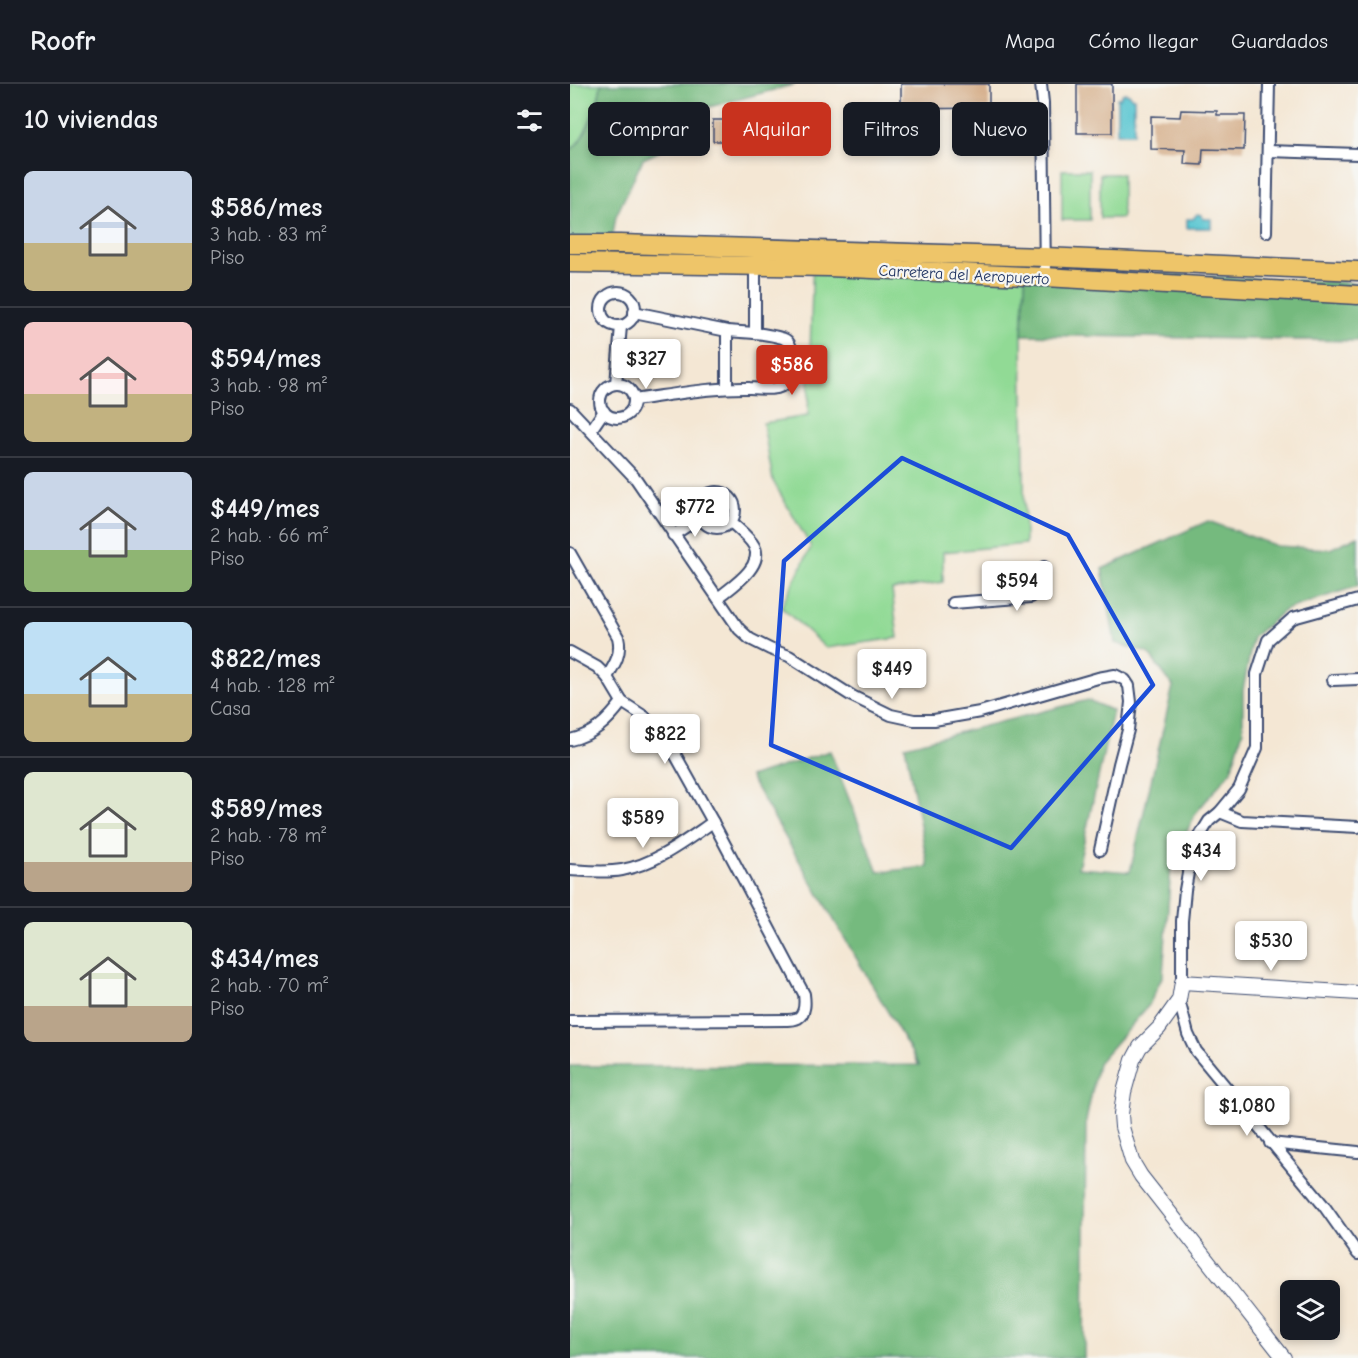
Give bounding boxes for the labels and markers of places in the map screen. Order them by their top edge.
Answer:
pin: $327 [610,339,682,390]
pin: $586 [756,345,828,396]
pin: $772 [659,487,731,538]
pin: $594 [981,561,1053,612]
pin: $449 [856,649,928,700]
pin: $822 [629,714,701,765]
pin: $589 [607,798,679,849]
pin: $434 [1165,831,1237,882]
pin: $530 [1235,921,1307,972]
pin: $1,080 [1198,1086,1296,1137]

